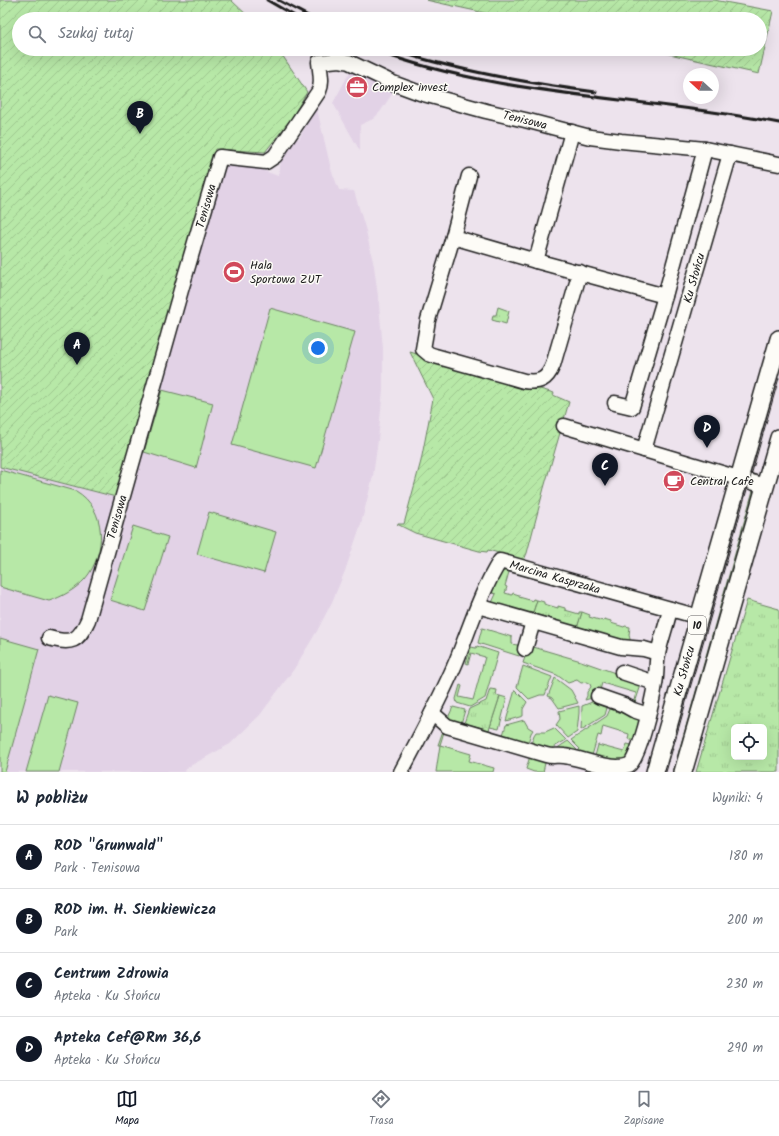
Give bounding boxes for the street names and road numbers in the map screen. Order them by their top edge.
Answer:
street label: Tenisowa [501,106,550,135]
street label: Tenisowa [191,181,222,231]
street label: Ku Słońcu [678,251,711,305]
street label: Tenisowa [102,492,133,542]
street label: Marcina Kasprzaka [507,555,603,600]
road number: 10 [688,616,706,634]
street label: Ku Słońcu [668,644,701,698]

